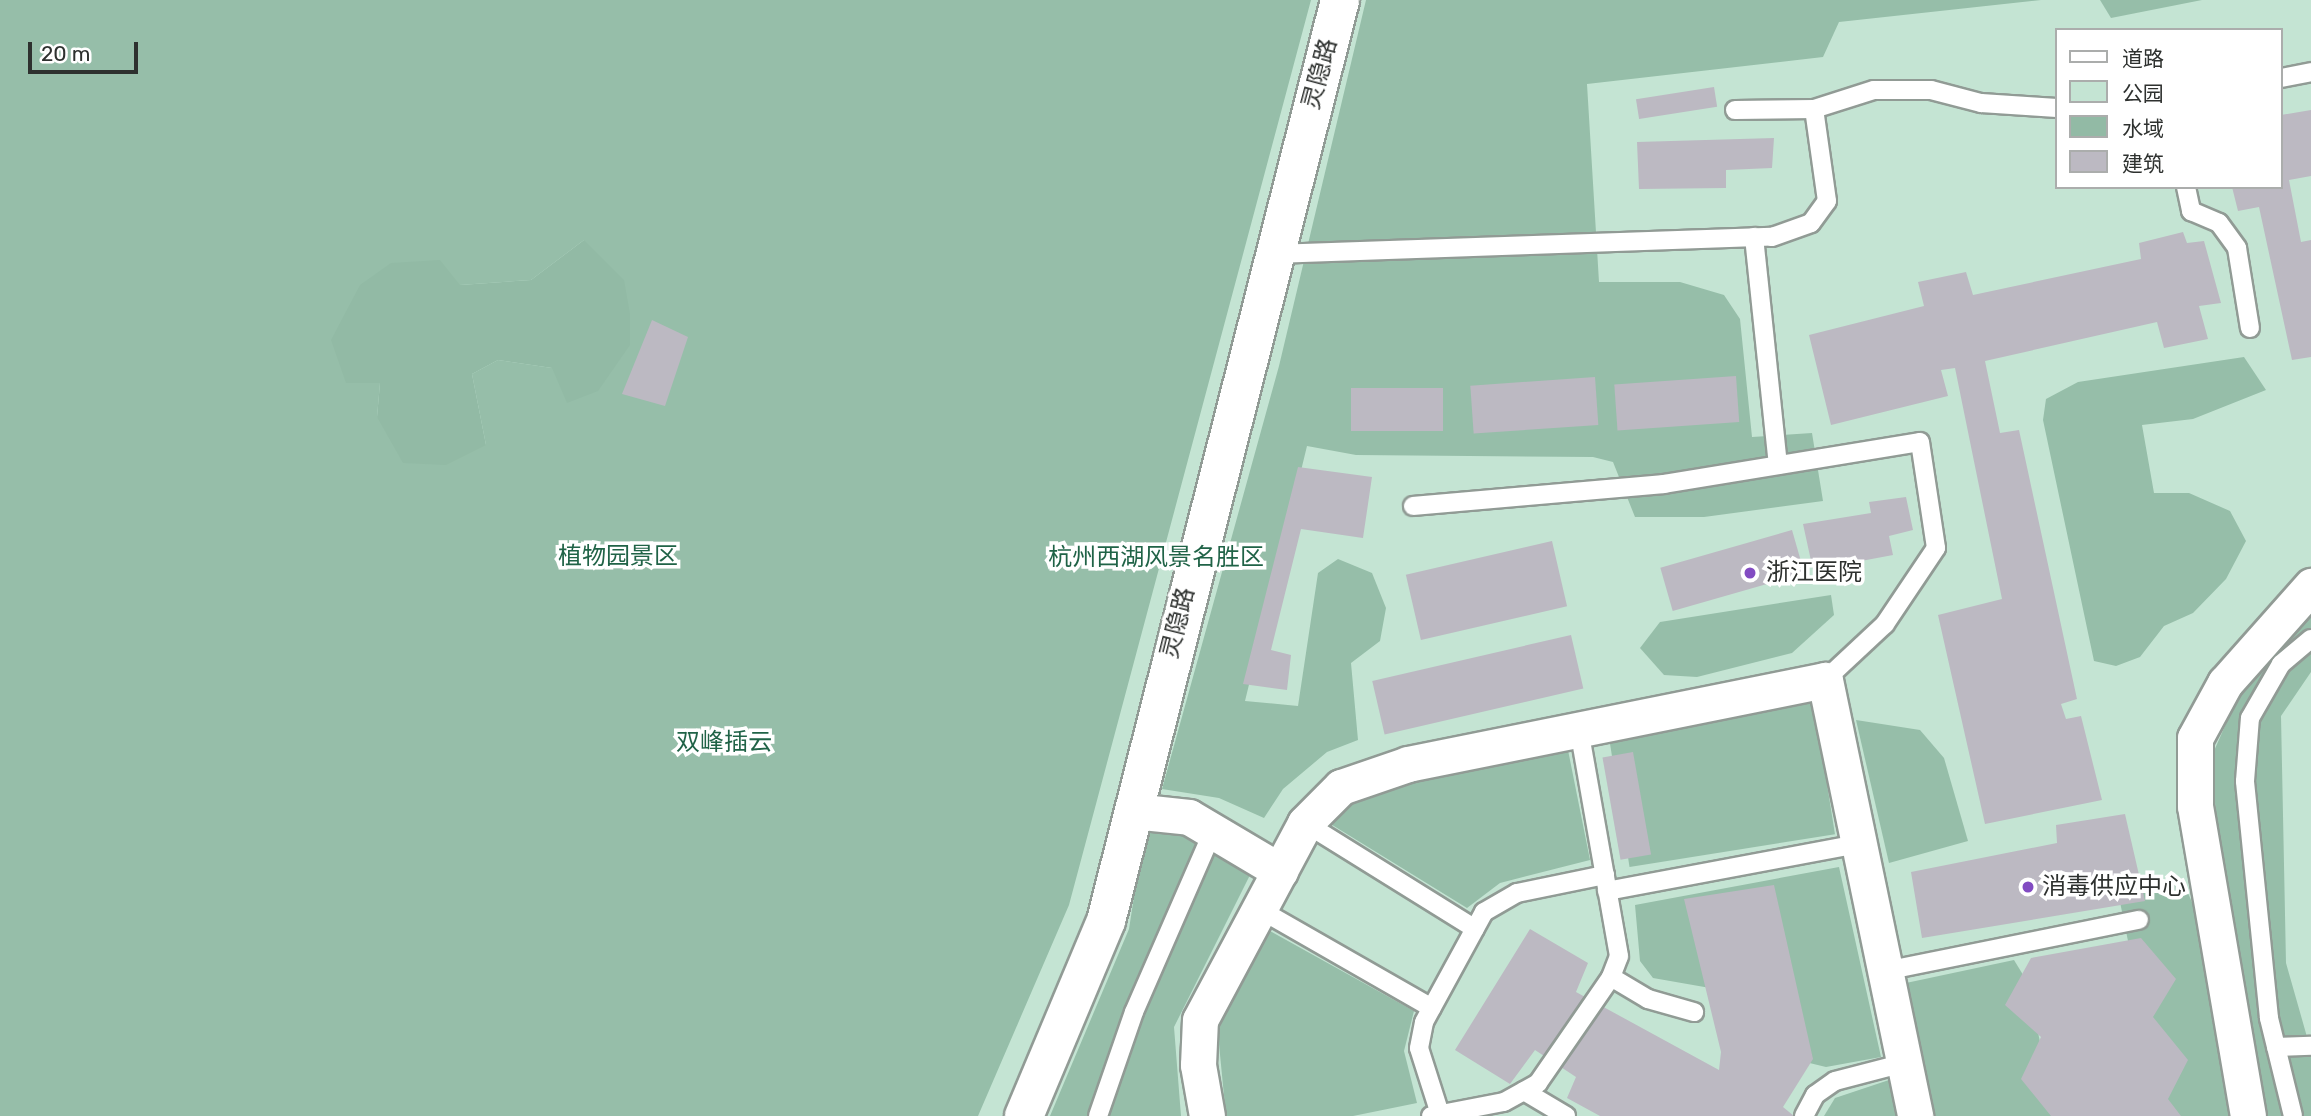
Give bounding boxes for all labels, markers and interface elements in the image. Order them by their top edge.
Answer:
scale bar [32,28,142,72]
legend [2056,28,2283,189]
street label: 灵隐路 [1297,35,1343,113]
text: 20 m [41,41,90,66]
text: 道路 [2122,46,2164,71]
text: 公园 [2122,81,2164,106]
text: 水域 [2122,116,2164,141]
text: 建筑 [2122,151,2164,176]
park label: 植物园景区 [558,543,678,571]
park label: 杭州西湖风景名胜区 [1048,544,1264,572]
place label: 浙江医院 [1766,559,1862,587]
marker: 浙江医院 [1740,563,1760,583]
street label: 灵隐路 [1155,585,1201,661]
park label: 双峰插云 [676,729,772,757]
place label: 消毒供应中心 [2042,873,2186,901]
marker: 消毒供应中心 [2020,879,2036,895]

